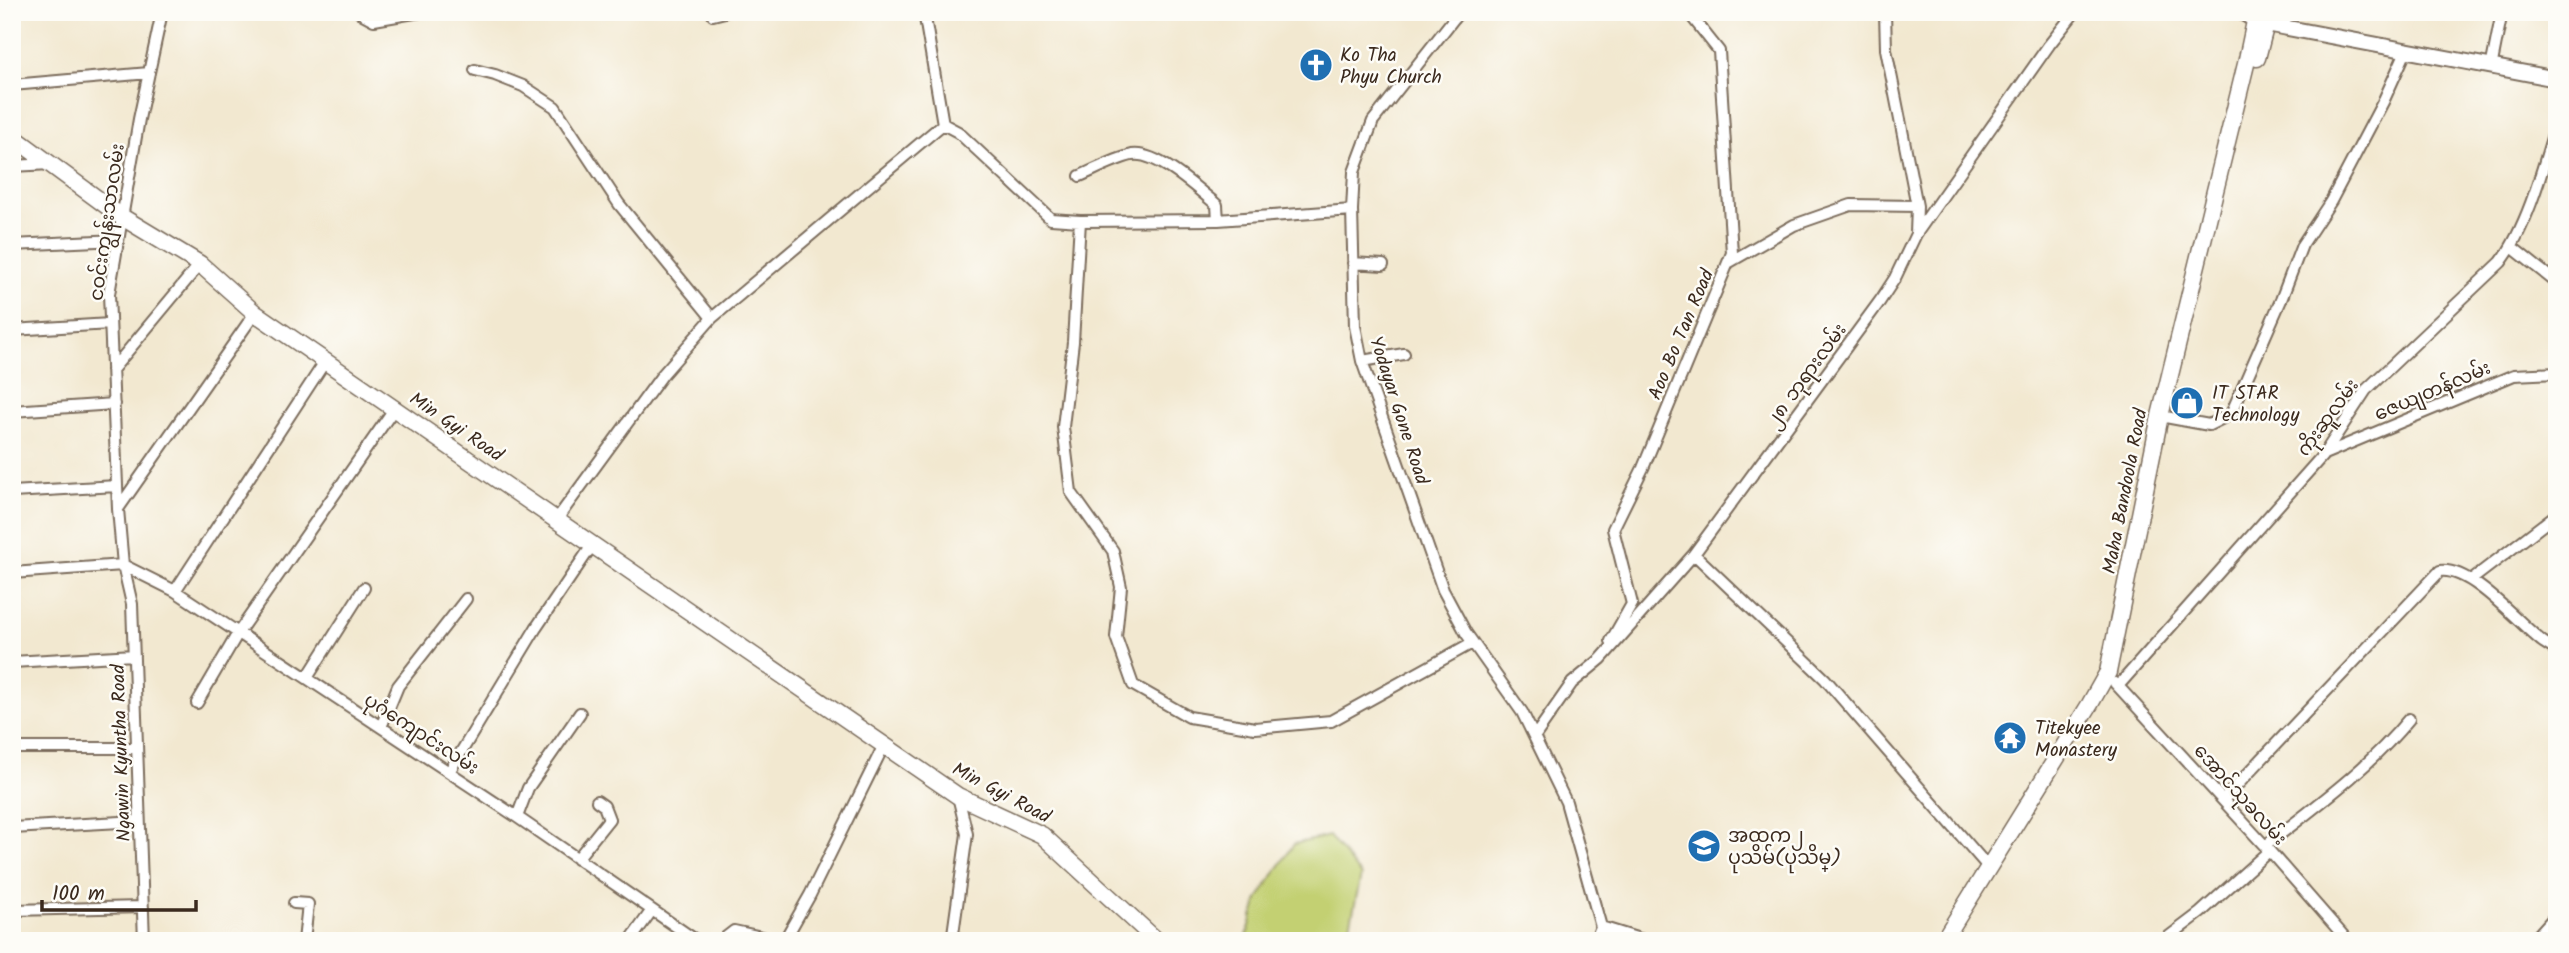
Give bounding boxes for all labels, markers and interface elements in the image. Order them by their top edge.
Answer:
place label: Ko Tha Phyu Church [1340,41,1442,93]
church icon: Ko Tha Phyu Church [1297,46,1335,84]
street label: ငဝင်းကျွန်းသာလမ်း [81,142,135,303]
street label: Aoo Bo Tan Road [1641,264,1723,405]
street label: ၂၈ ဘုရားလမ်း [1757,317,1855,435]
street label: Yodayar Gone Road [1360,333,1436,489]
street label: ဇေယျတန်လမ်း [2369,353,2496,430]
street label: ကိုးဆူလမ်း [2289,372,2367,463]
place label: IT STAR Technology [2212,379,2300,431]
shop icon: IT STAR Technology [2168,384,2206,422]
street label: Min Gyi Road [403,385,509,471]
street label: Maha Bandoola Road [2095,406,2157,577]
street label: Ngawin Kyuntha Road [104,663,140,842]
street label: ပုဂံကျောင်းလမ်း [357,685,485,783]
place label: Titekyee Monastery [2035,714,2118,766]
temple icon: Titekyee Monastery [1991,719,2029,757]
street label: အောင်သုခလမ်း [2186,737,2294,853]
street label: Min Gyi Road [946,755,1056,833]
place label: အထက၂ ပုသိမ်(ပုသိမ္) [1728,822,1841,874]
school or university icon: အထက၂ ပုသိမ်(ပုသိမ္) [1685,827,1723,865]
scale bar [42,869,196,913]
text: 100 m [52,878,105,911]

